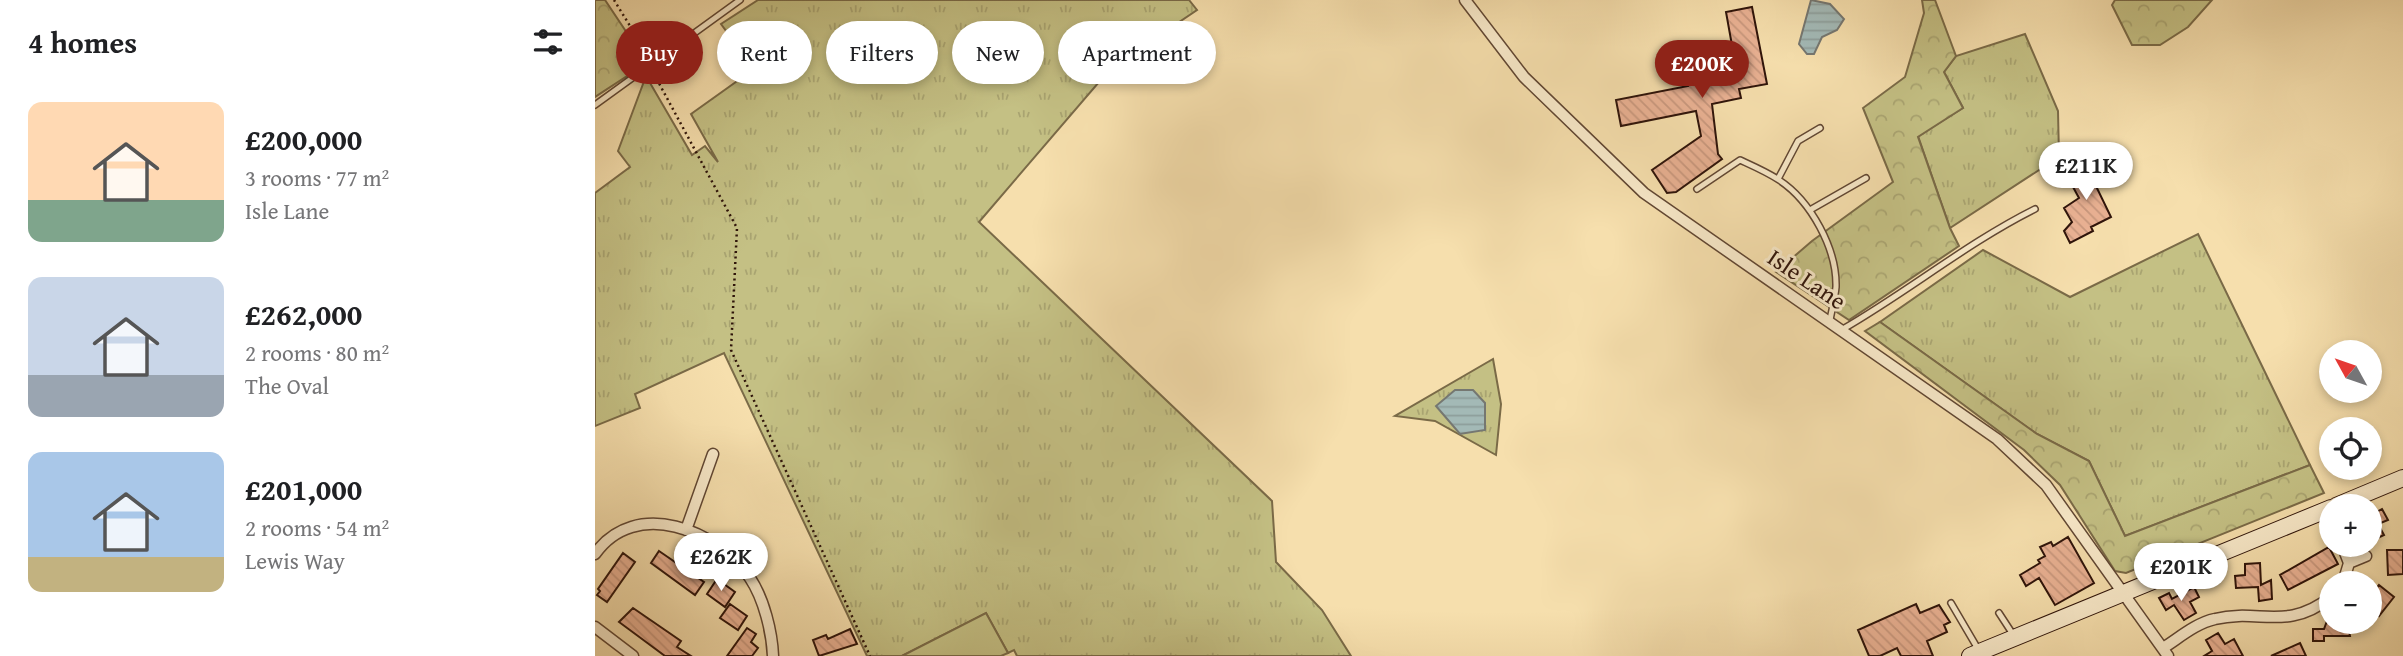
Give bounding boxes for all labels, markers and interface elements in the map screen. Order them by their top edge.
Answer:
text: 4 homes [28,20,137,64]
chip: Buy [616,21,703,84]
chip: Rent [717,21,812,84]
chip: Filters [826,21,938,84]
chip: New [952,21,1044,84]
chip: Apartment [1058,21,1216,84]
icon: filters [529,23,567,61]
pin: £200K [1653,41,1751,100]
text: £200K [1671,46,1733,79]
text: £200,000 [245,117,362,161]
icon: home [84,130,168,214]
pin: £211K [2037,142,2135,202]
text: £211K [2055,148,2117,181]
text: 3 rooms · 77 m² [245,161,389,194]
text: Isle Lane [245,194,329,227]
street label: Isle Lane [1761,240,1853,318]
text: £262,000 [245,292,362,336]
icon: home [84,305,168,389]
text: 2 rooms · 80 m² [245,336,389,369]
north arrow [2319,340,2382,402]
map controls [2319,340,2382,634]
text: The Oval [245,369,329,402]
button: locate [2319,417,2382,480]
text: £201,000 [245,467,362,511]
icon: home [84,480,168,564]
button: + [2319,494,2382,557]
text: 2 rooms · 54 m² [245,511,389,544]
pin: £262K [672,534,770,593]
text: £262K [690,539,752,572]
text: Lewis Way [245,544,345,577]
pin: £201K [2132,544,2230,603]
text: £201K [2150,549,2212,582]
button: − [2319,571,2382,634]

